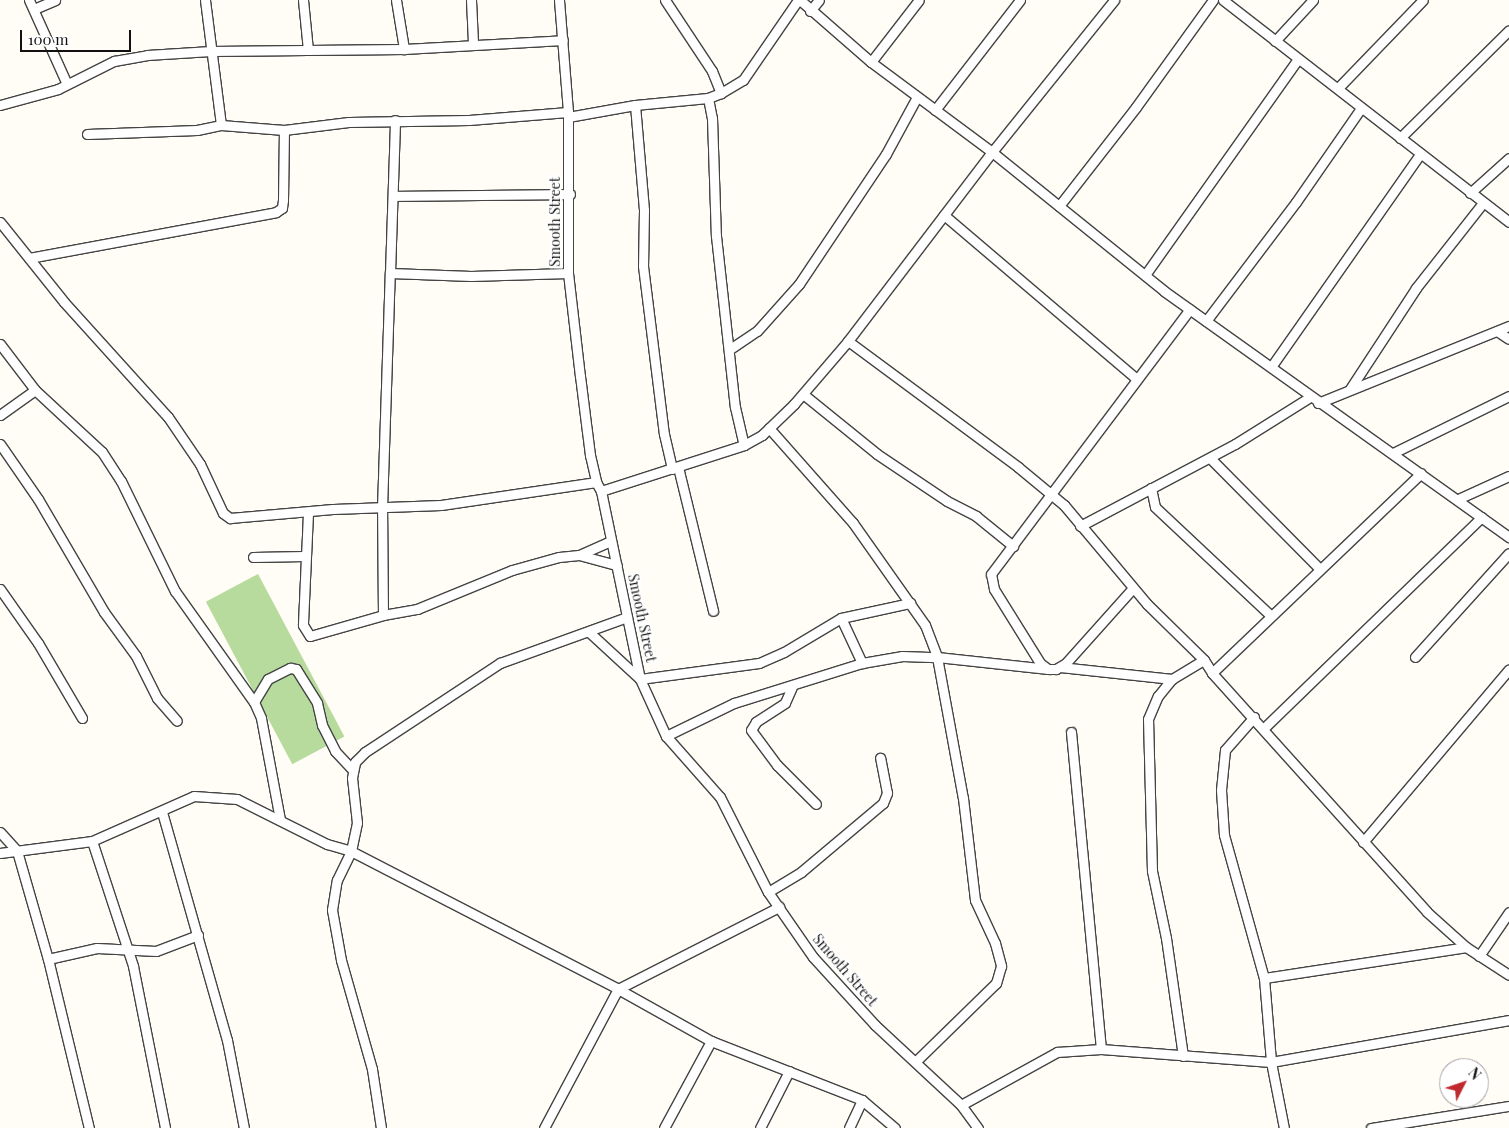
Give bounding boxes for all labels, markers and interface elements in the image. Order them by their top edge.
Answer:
scale bar [22,20,134,52]
text: 100 m [28,29,69,49]
street label: Smooth Street [547,177,563,267]
street label: Smooth Street [624,572,660,664]
street label: Smooth Street [809,931,881,1009]
north arrow [1439,1058,1489,1108]
text: N [1464,1063,1485,1084]

